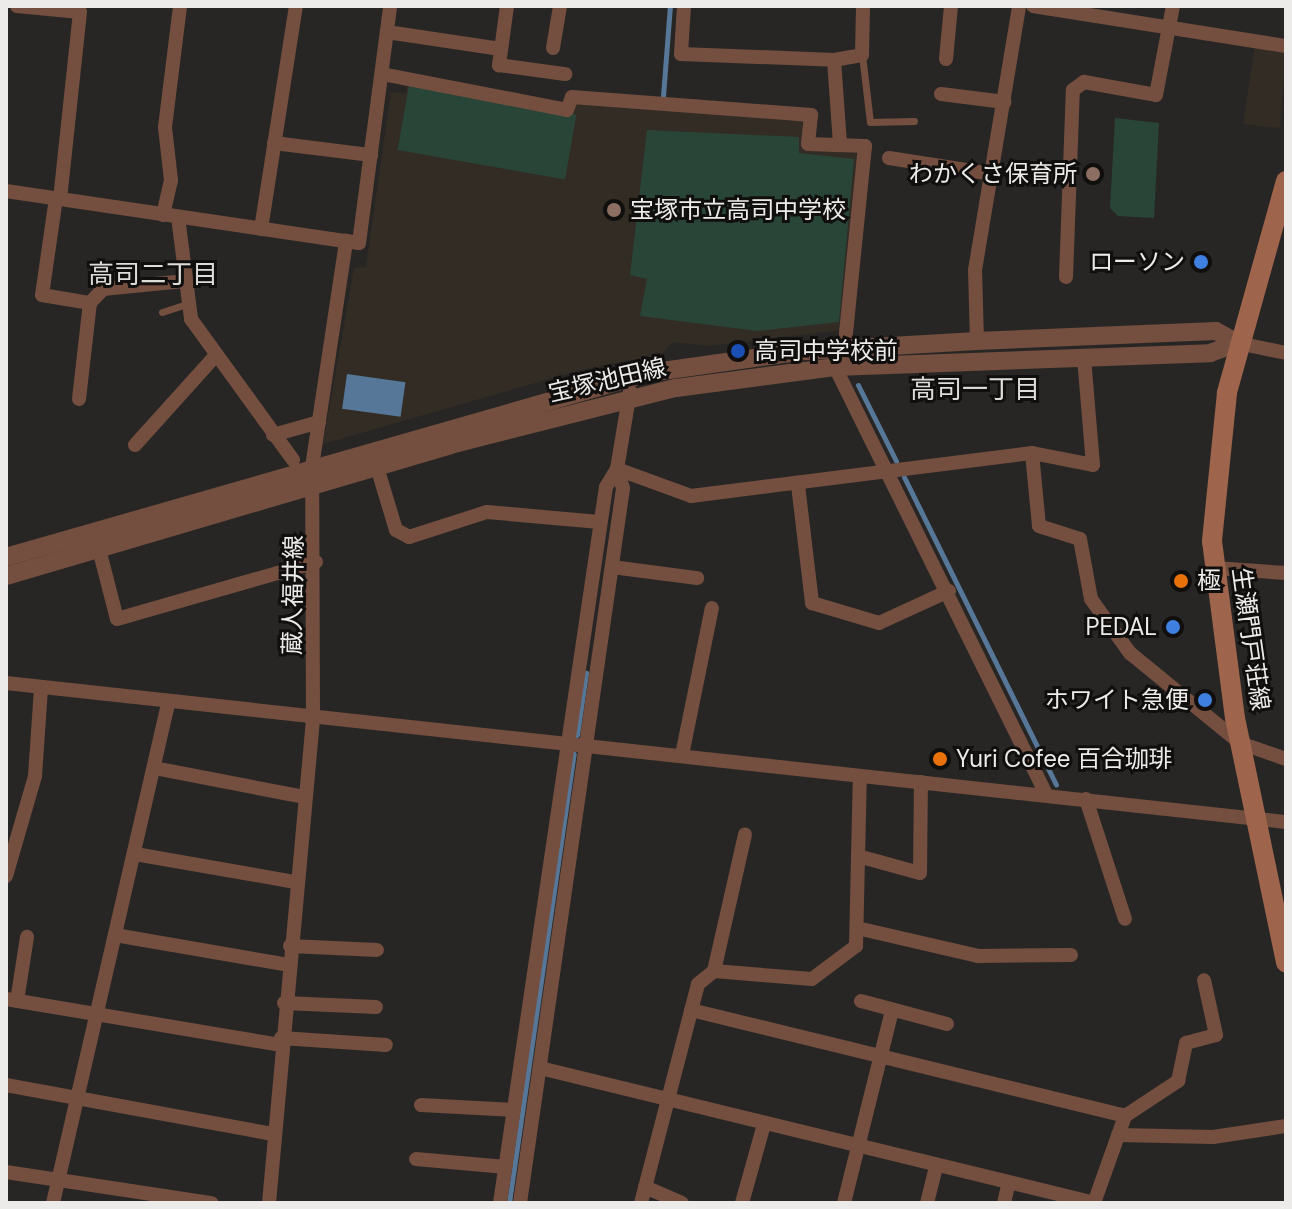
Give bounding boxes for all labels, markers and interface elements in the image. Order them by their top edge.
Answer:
place label: わかくさ保育所 [909,160,1077,188]
marker: わかくさ保育所 [1084,165,1102,183]
place label: 宝塚市立高司中学校 [630,196,846,224]
marker: 宝塚市立高司中学校 [605,201,623,219]
place label: ローソン [1089,248,1185,276]
marker: ローソン [1192,253,1210,271]
district label: 高司二丁目 [88,259,218,291]
place label: 高司中学校前 [754,337,898,365]
marker: 高司中学校前 [729,342,747,360]
street label: 宝塚池田線 [545,352,669,408]
district label: 高司一丁目 [910,374,1040,406]
street label: 蔵人福井線 [278,535,308,655]
street label: 生瀬門戸荘線 [1227,566,1275,712]
place label: 極 [1197,567,1221,595]
marker: 極 [1172,572,1190,590]
place label: PEDAL [1086,613,1157,641]
marker: PEDAL [1164,618,1182,636]
place label: ホワイト急便 [1045,686,1189,714]
marker: ホワイト急便 [1196,691,1214,709]
place label: Yuri Cofee 百合珈琲 [956,745,1173,773]
marker: Yuri Cofee 百合珈琲 [931,750,949,768]

